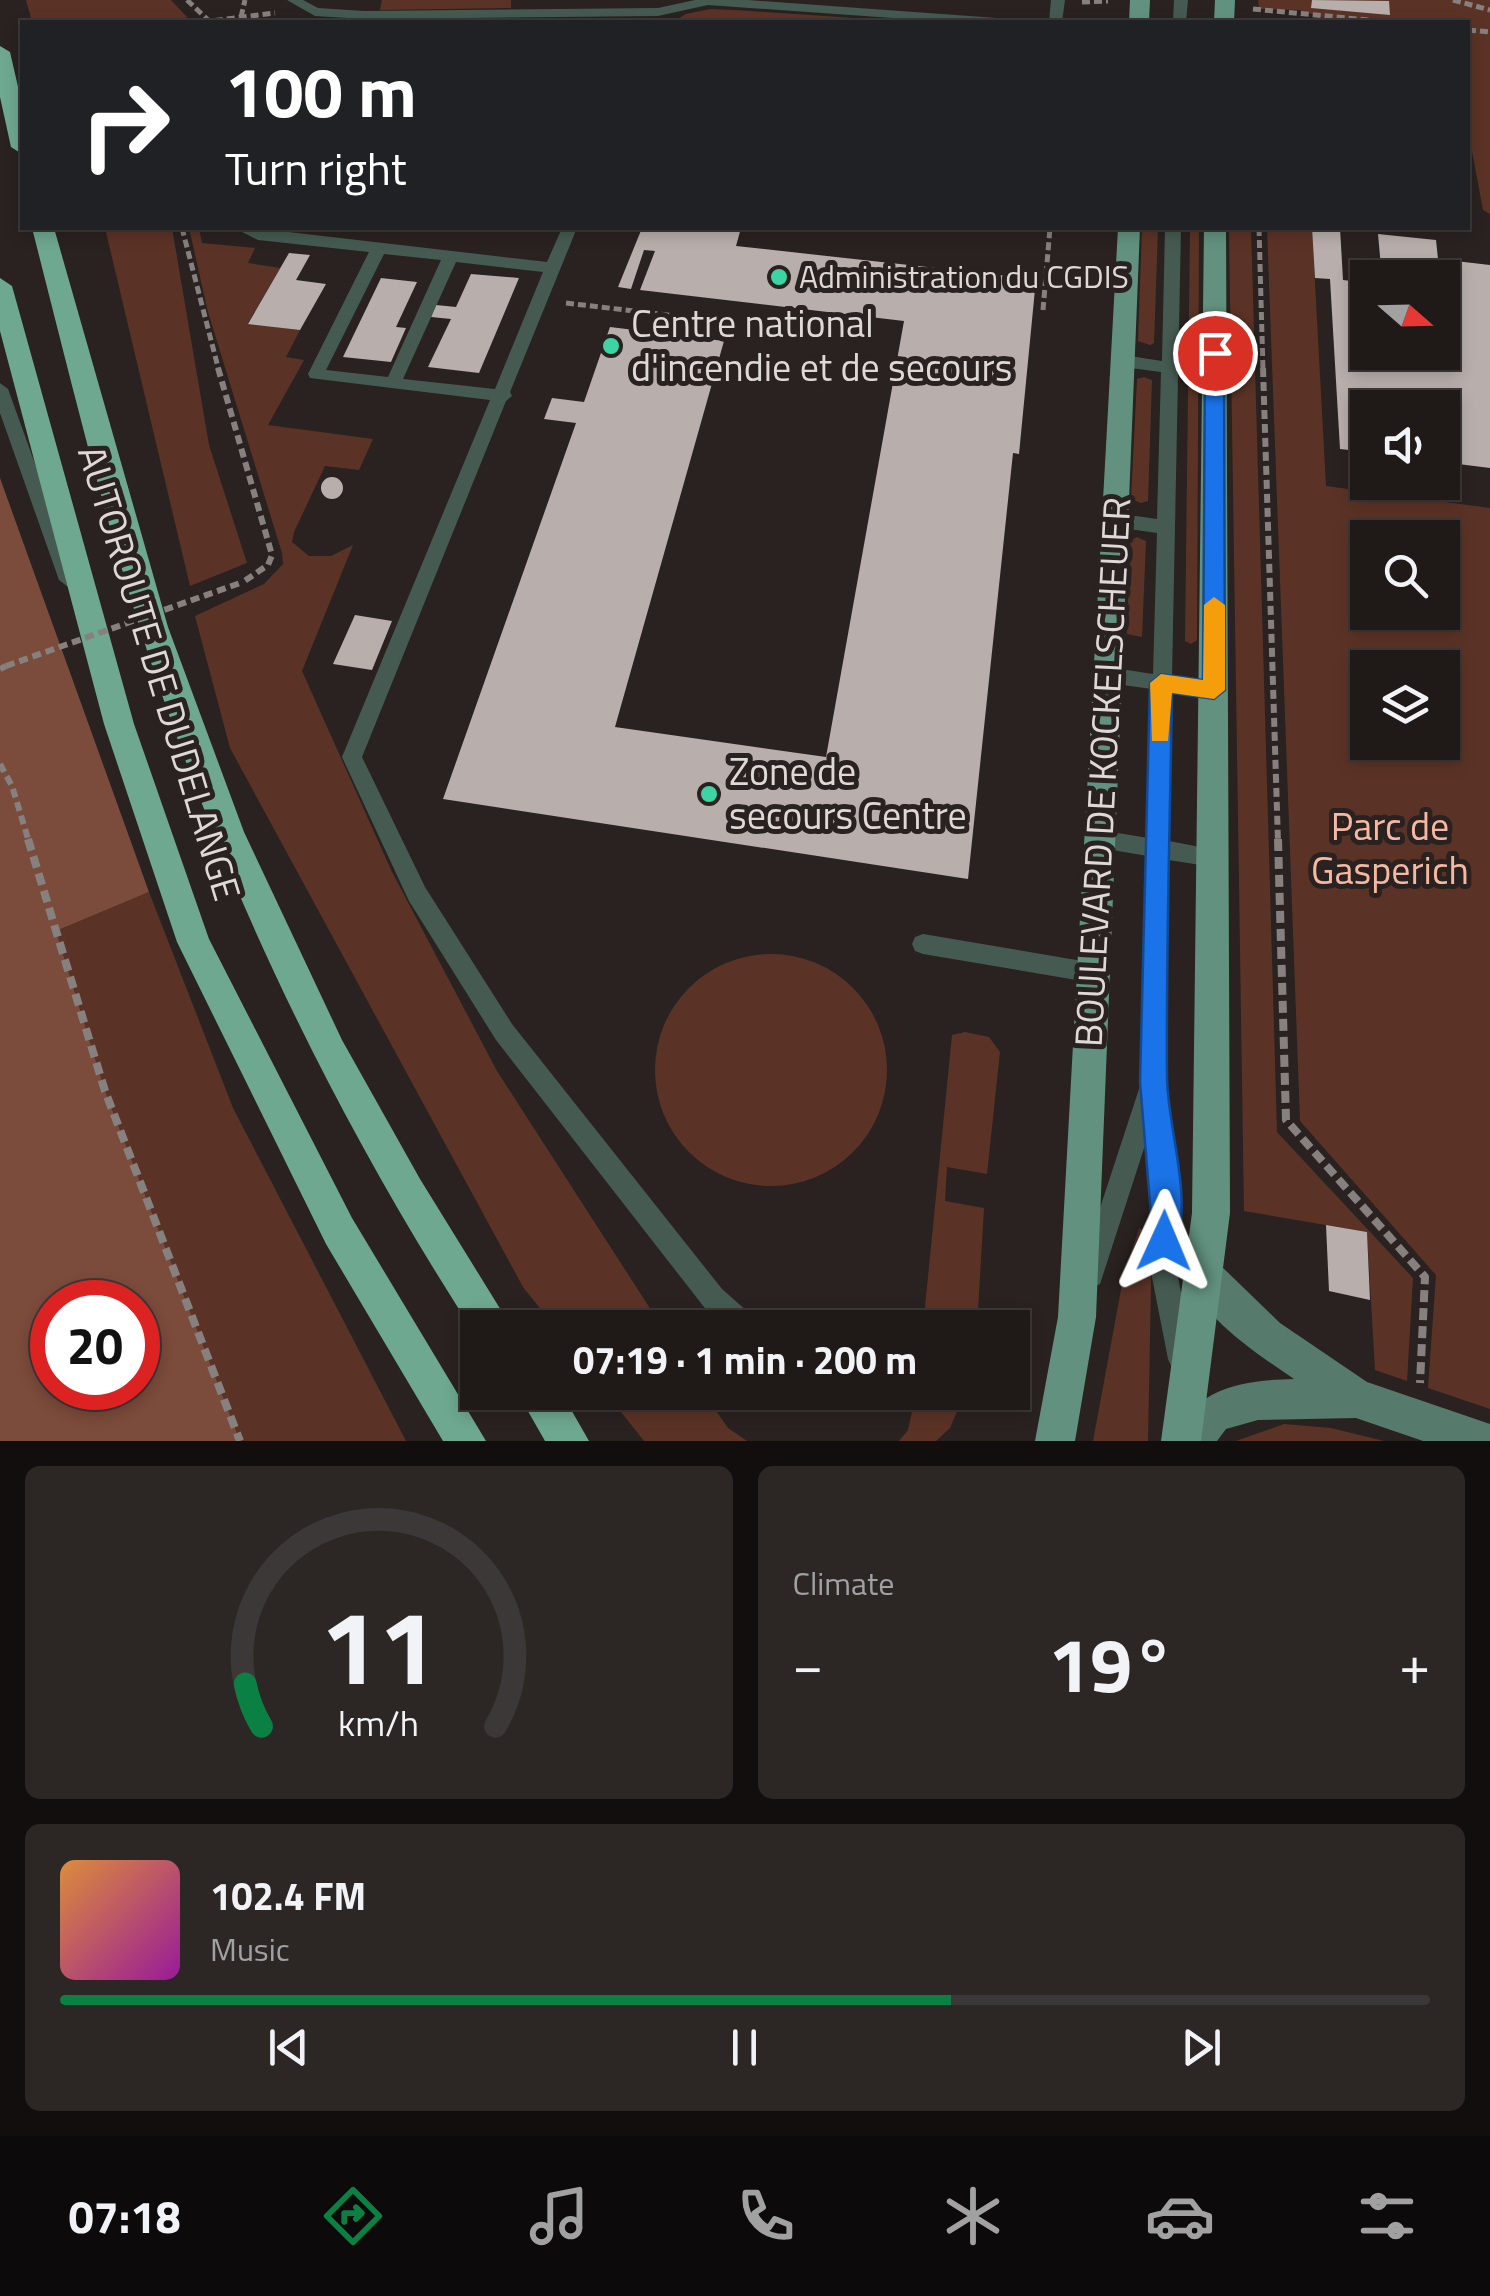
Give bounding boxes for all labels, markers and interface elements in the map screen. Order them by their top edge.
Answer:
text: 100 m [225,38,417,144]
icon: right [60,60,190,190]
text: Turn right [225,134,407,202]
place label: Administration du CGDIS [799,252,1129,300]
north arrow [1350,260,1460,370]
map controls [1350,260,1460,760]
marker: Administration du CGDIS [768,266,790,288]
place label: Centre national d'incendie et de secours [631,294,1012,396]
pin [1173,311,1258,396]
icon: arrive [1188,326,1243,381]
marker: Centre national d'incendie et de secours [600,335,622,357]
button: sound [1350,390,1460,500]
street label: AUTOROUTE DE DUDELANGE [63,438,257,907]
street label: BOULEVARD DE KOCKELSCHEUER [1059,496,1145,1048]
button: search [1350,520,1460,630]
button: layers [1350,650,1460,760]
place label: Zone de secours Centre [729,742,967,844]
marker: Zone de secours Centre [698,783,720,805]
park label: Parc de Gasperich [1311,797,1469,899]
position arrow [1112,1189,1216,1293]
speed limit sign: 20 [30,1280,160,1410]
text: 07:19 · 1 min · 200 m [573,1331,917,1389]
text: Climate [793,1559,894,1607]
text: 11 [321,1566,437,1724]
text: 19° [1048,1607,1174,1721]
text: − [793,1622,823,1705]
text: + [1399,1622,1430,1705]
text: km/h [338,1695,419,1750]
text: 102.4 FM [210,1867,366,1925]
text: Music [210,1925,290,1973]
icon: previous [261,2020,316,2075]
icon: pause [717,2020,772,2075]
icon: next [1174,2020,1229,2075]
icon: directions [318,2181,388,2251]
icon: music [524,2181,594,2251]
icon: phone [731,2181,801,2251]
icon: climate [938,2181,1008,2251]
icon: car [1145,2181,1215,2251]
icon: filters [1352,2181,1422,2251]
text: 07:18 [68,2182,181,2250]

